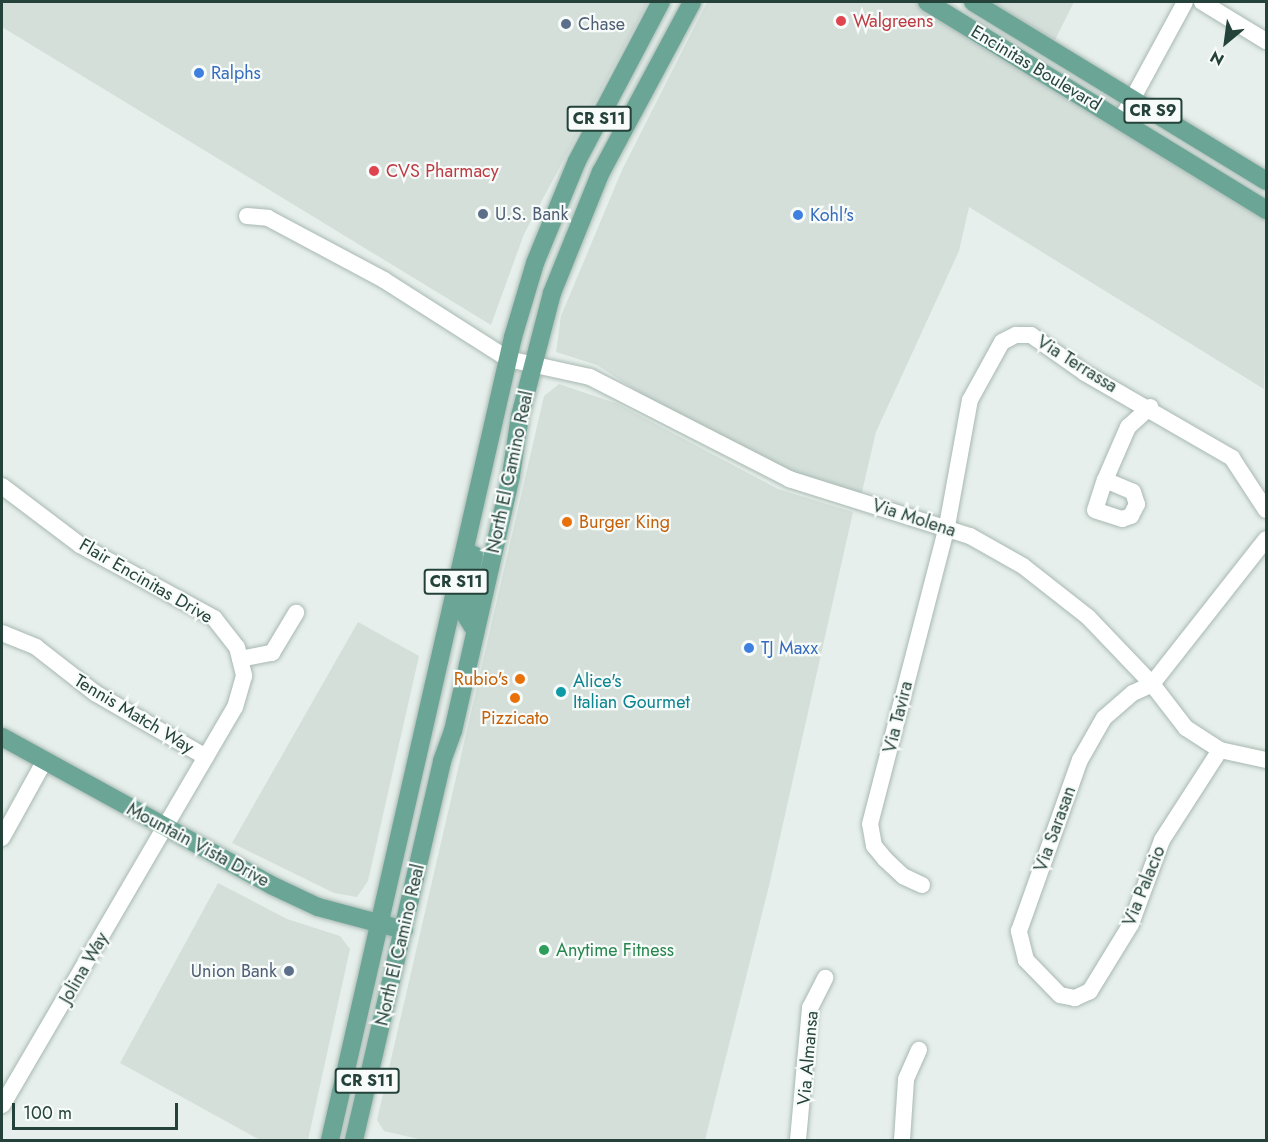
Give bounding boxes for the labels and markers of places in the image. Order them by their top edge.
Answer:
place label: Walgreens [853,10,933,32]
place label: Chase [578,13,625,35]
marker: Walgreens [834,14,848,28]
marker: Chase [559,17,573,31]
place label: Ralphs [211,62,261,84]
marker: Ralphs [192,66,206,80]
place label: CVS Pharmacy [386,160,499,182]
marker: CVS Pharmacy [367,164,381,178]
place label: U.S. Bank [495,203,568,225]
place label: Kohl's [810,204,854,226]
marker: U.S. Bank [476,207,490,221]
marker: Kohl's [791,208,805,222]
place label: Burger King [579,511,670,533]
marker: Burger King [560,515,574,529]
place label: TJ Maxx [761,637,818,659]
marker: TJ Maxx [742,641,756,655]
place label: Rubio's [454,668,508,690]
place label: Alice's Italian Gourmet [573,671,690,714]
marker: Rubio's [513,672,527,686]
marker: Alice's Italian Gourmet [554,685,568,699]
marker: Pizzicato [508,691,522,705]
place label: Pizzicato [481,707,549,729]
place label: Anytime Fitness [556,939,674,961]
marker: Anytime Fitness [537,943,551,957]
place label: Union Bank [191,960,277,982]
marker: Union Bank [282,964,296,978]

